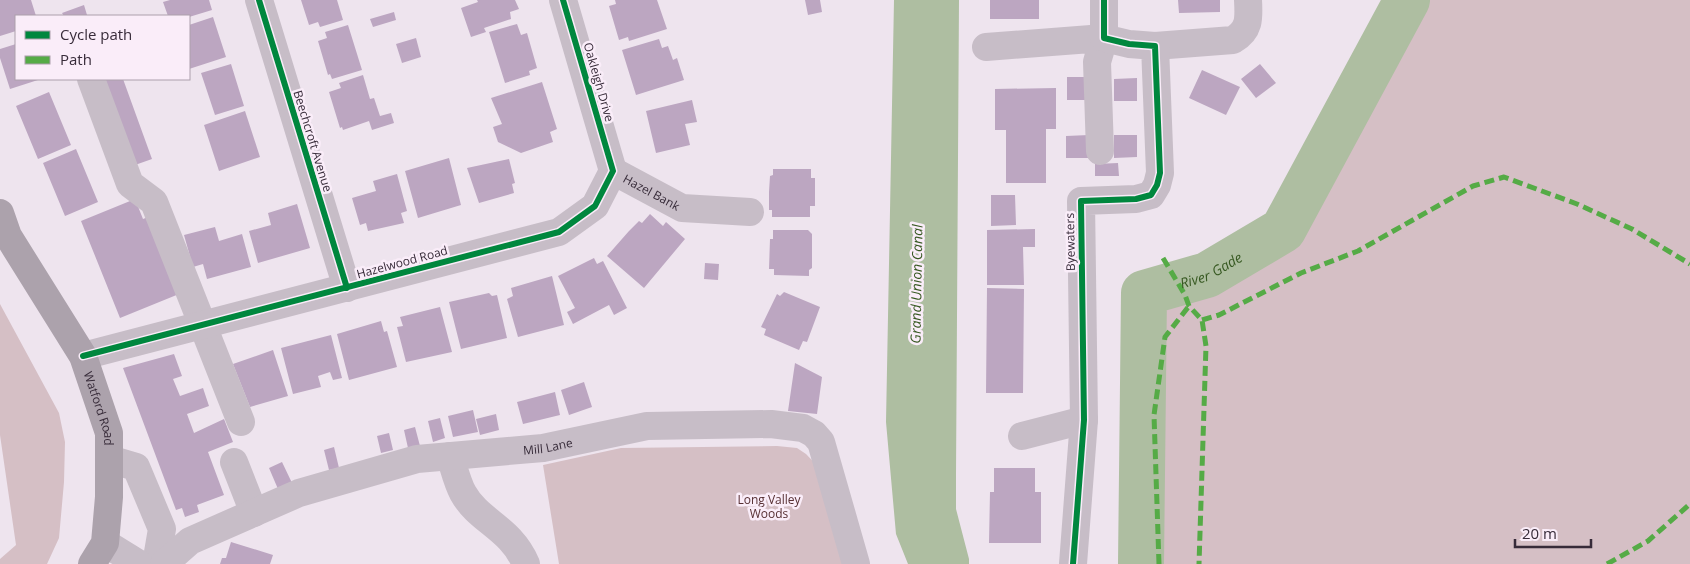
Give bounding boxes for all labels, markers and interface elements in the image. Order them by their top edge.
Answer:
legend [15,15,190,80]
text: Cycle path [60,24,132,44]
street label: Oakleigh Drive [580,41,618,124]
text: Path [60,49,92,69]
street label: Beechcroft Avenue [289,88,337,194]
street label: Hazel Bank [620,170,684,214]
street label: Byewaters [1061,213,1079,271]
water label: Grand Union Canal [905,224,927,344]
street label: Hazelwood Road [355,242,449,282]
water label: River Gade [1178,247,1245,292]
street label: Watford Road [80,369,118,446]
street label: Mill Lane [522,433,574,458]
park label: Long Valley Woods [737,491,802,522]
scale bar [1515,516,1591,548]
text: 20 m [1522,523,1557,543]

